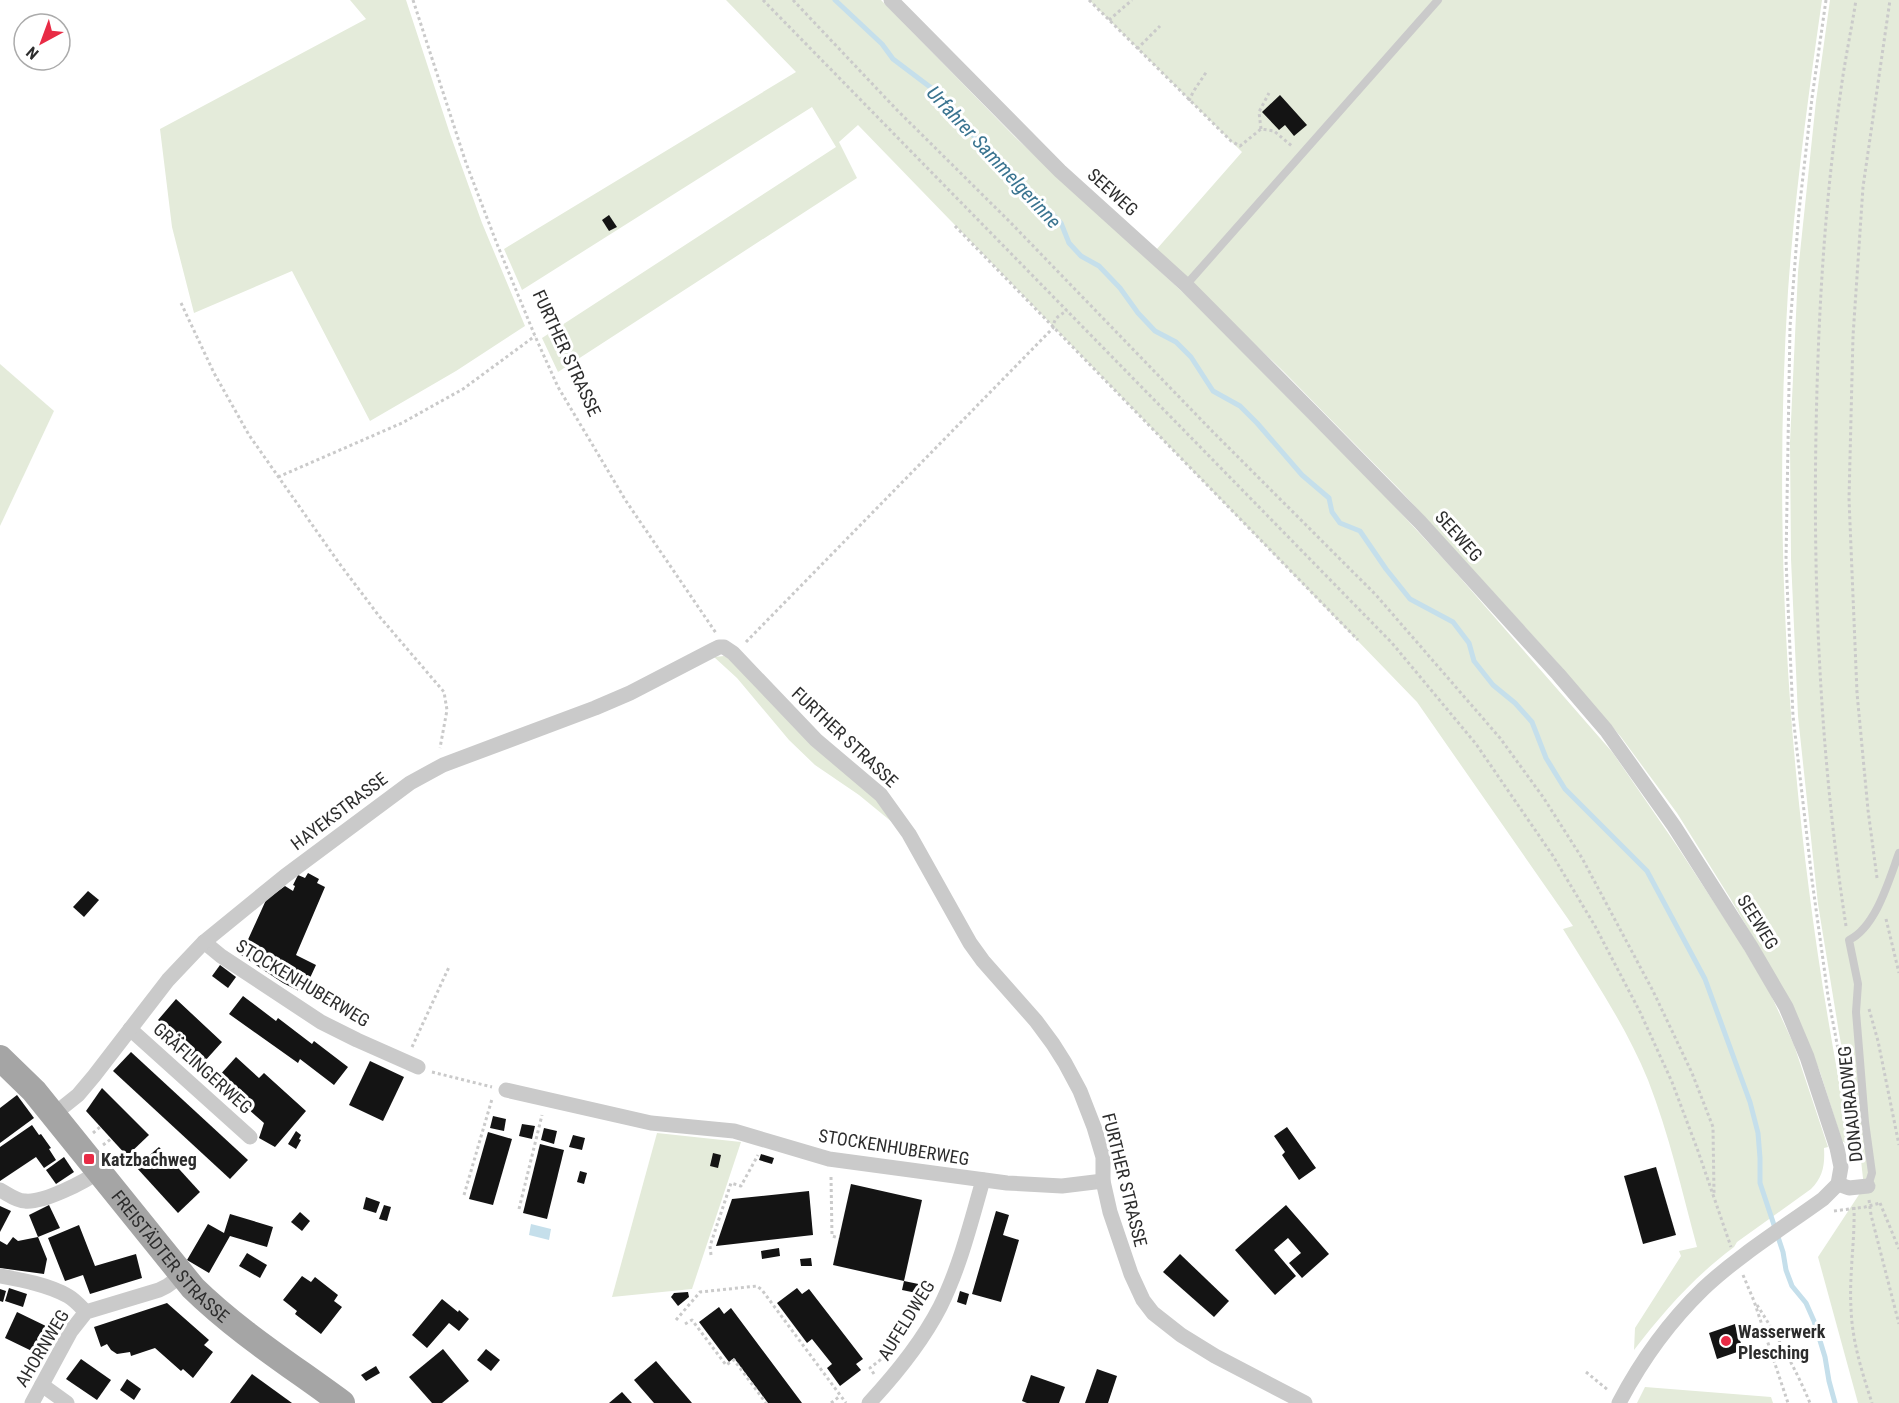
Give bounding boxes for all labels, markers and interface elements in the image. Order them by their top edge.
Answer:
north arrow [12,12,72,72]
text: N [23,43,42,63]
water label: Urfahrer Sammelgerinne [922,81,1066,233]
street label: SEEWEG [1083,164,1143,220]
street label: FURTHER STRASSE [529,286,605,420]
street label: SEEWEG [1431,506,1487,566]
street label: FURTHER STRASSE [788,683,902,791]
street label: HAYEKSTRASSE [287,768,391,854]
street label: SEEWEG [1733,891,1783,953]
street label: STOCKENHUBERWEG [232,935,374,1031]
street label: GRÄFLINGERWEG [149,1018,257,1118]
street label: DONAURADWEG [1833,1045,1867,1163]
street label: FURTHER STRASSE [1098,1111,1152,1249]
street label: STOCKENHUBERWEG [817,1125,971,1169]
place label: Katzbachweg [101,1149,197,1170]
marker: Katzbachweg [82,1152,96,1166]
street label: FREISTÄDTER STRASSE [108,1186,234,1327]
street label: AUFELDWEG [873,1276,939,1364]
street label: AHORNWEG [11,1306,73,1390]
place label: Wasserwerk Plesching [1738,1321,1826,1363]
marker: Wasserwerk Plesching [1719,1334,1733,1348]

